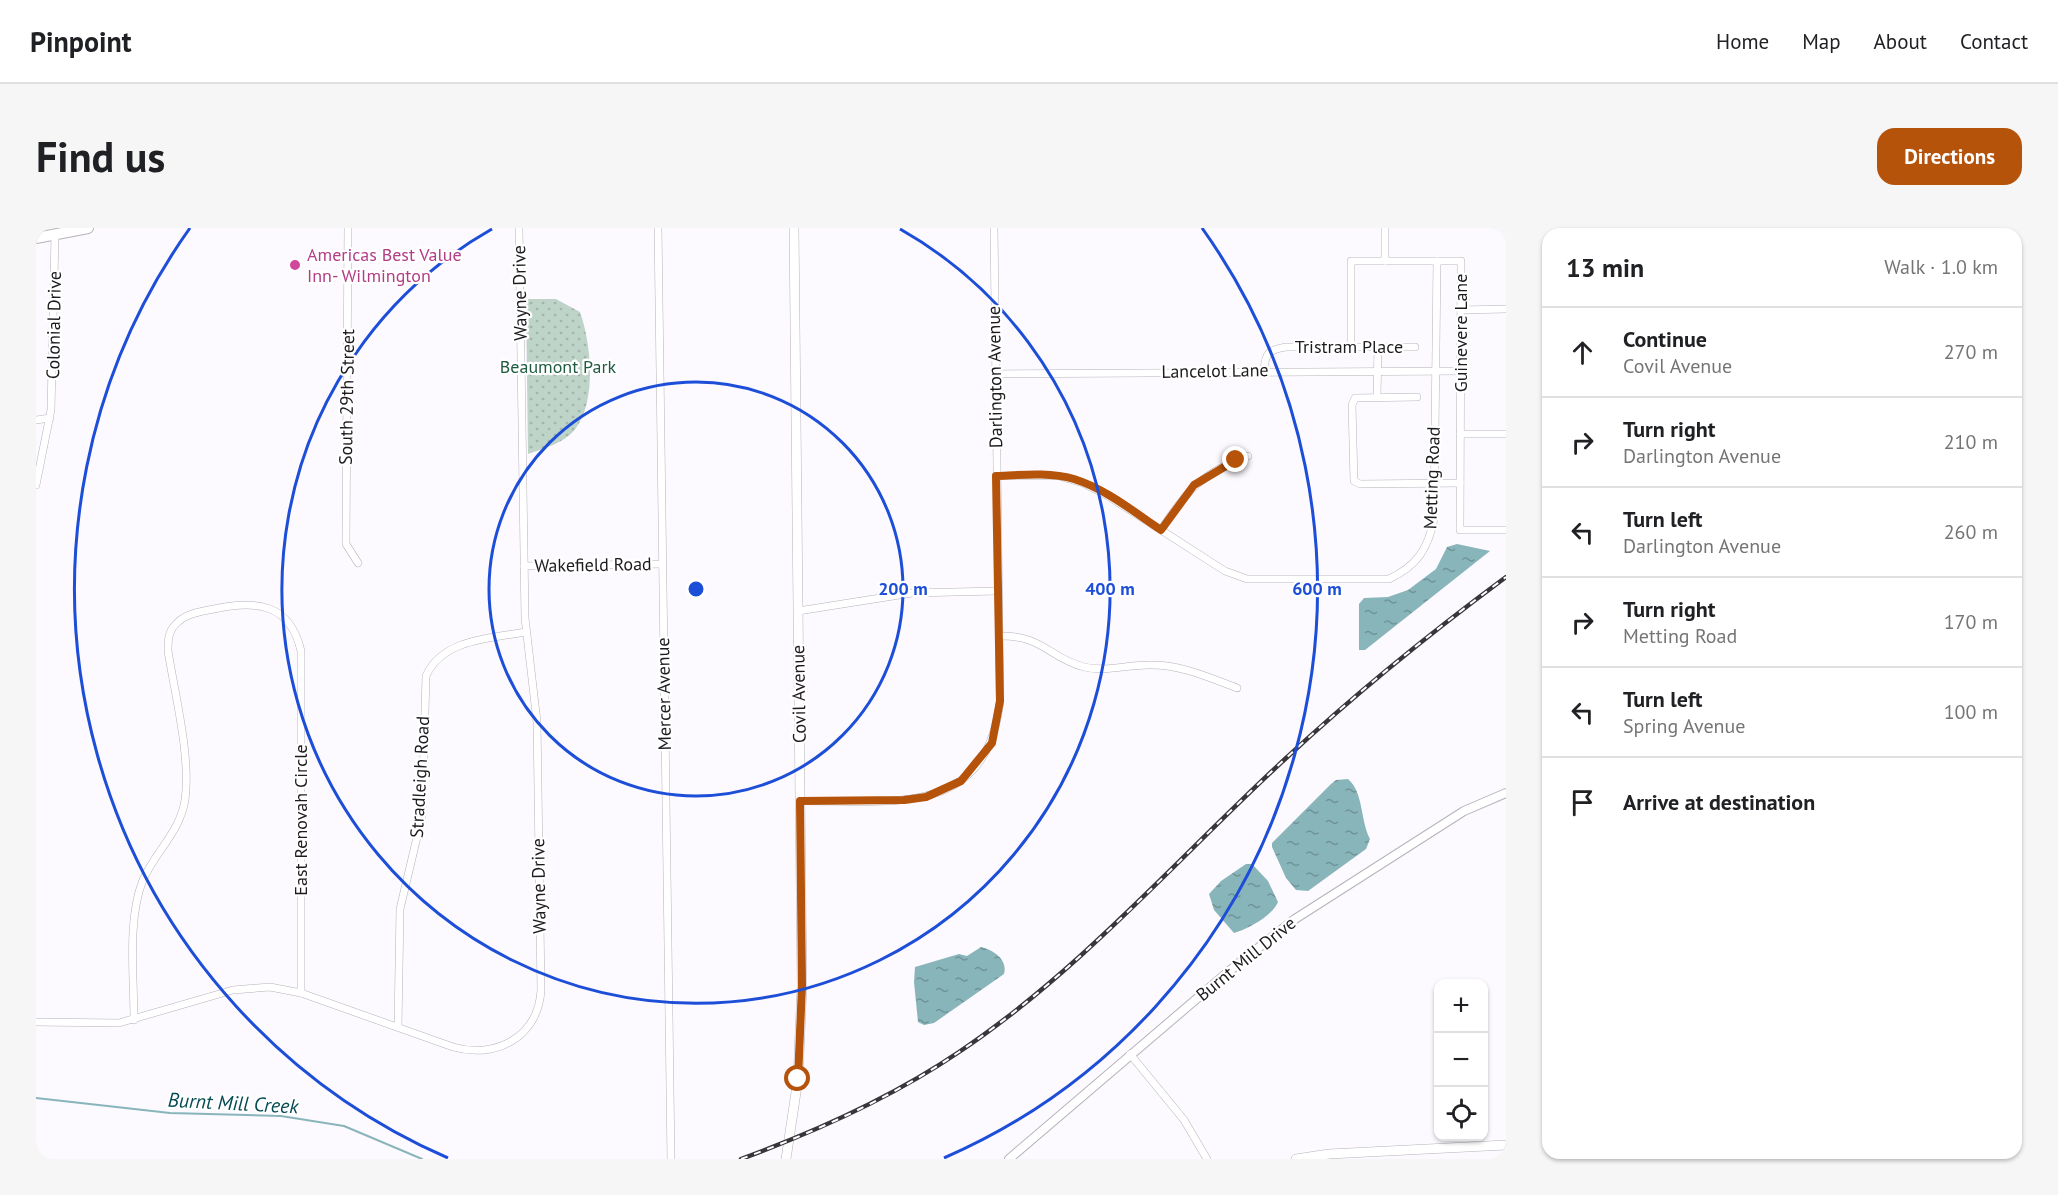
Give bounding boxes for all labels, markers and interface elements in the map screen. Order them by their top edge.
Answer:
text: Pinpoint [30,23,132,60]
text: Home [1716,28,1769,55]
text: Map [1802,28,1841,55]
text: About [1874,28,1927,55]
text: Contact [1960,28,2028,55]
button: Directions [1877,128,2022,185]
text: Find us [36,129,165,184]
place label: Americas Best Value Inn- Wilmington [307,243,462,287]
street label: Wayne Drive [507,245,532,341]
text: 13 min [1566,251,1644,284]
text: Walk · 1.0 km [1884,254,1998,280]
marker: Americas Best Value Inn- Wilmington [288,258,302,272]
street label: Colonial Drive [41,271,66,379]
street label: Guinevere Lane [1449,274,1472,392]
street label: Darlington Avenue [982,306,1007,448]
text: Continue [1623,325,1707,353]
street label: South 29th Street [334,329,359,465]
street label: Tristram Place [1295,335,1403,358]
icon: ahead [1566,336,1599,369]
text: 270 m [1944,339,1998,365]
text: Covil Avenue [1623,353,1732,379]
park label: Beaumont Park [500,355,617,378]
street label: Lancelot Lane [1161,358,1269,383]
text: Turn right [1623,415,1715,443]
street label: Metting Road [1418,426,1445,530]
icon: right [1566,426,1599,459]
text: 210 m [1944,429,1998,455]
text: Darlington Avenue [1623,443,1781,469]
route end [1222,446,1248,472]
text: Turn left [1623,505,1703,533]
icon: left [1566,516,1599,549]
text: 260 m [1944,519,1998,545]
text: Darlington Avenue [1623,533,1781,559]
street label: Wakefield Road [534,552,652,577]
text: 200 m [878,577,928,600]
text: 400 m [1085,577,1135,600]
text: 600 m [1292,577,1342,600]
centre of rings [686,579,706,599]
text: Turn right [1623,595,1715,623]
icon: right [1566,606,1599,639]
text: 170 m [1944,609,1998,635]
text: Metting Road [1623,623,1737,649]
street label: Mercer Avenue [651,637,676,751]
street label: Covil Avenue [786,645,811,743]
text: Turn left [1623,685,1703,713]
icon: left [1566,696,1599,729]
text: 100 m [1944,699,1998,725]
text: Spring Avenue [1623,713,1745,739]
street label: Stradleigh Road [405,715,434,839]
street label: East Renovah Circle [289,744,312,896]
icon: arrive [1566,786,1599,819]
text: Arrive at destination [1623,788,1815,816]
street label: Wayne Drive [526,838,551,934]
street label: Burnt Mill Drive [1191,911,1300,1006]
map controls [1434,979,1488,1141]
button: + [1434,979,1488,1033]
button: − [1434,1033,1488,1087]
route start [784,1065,810,1091]
water label: Burnt Mill Creek [167,1087,300,1119]
button: locate [1434,1087,1488,1141]

